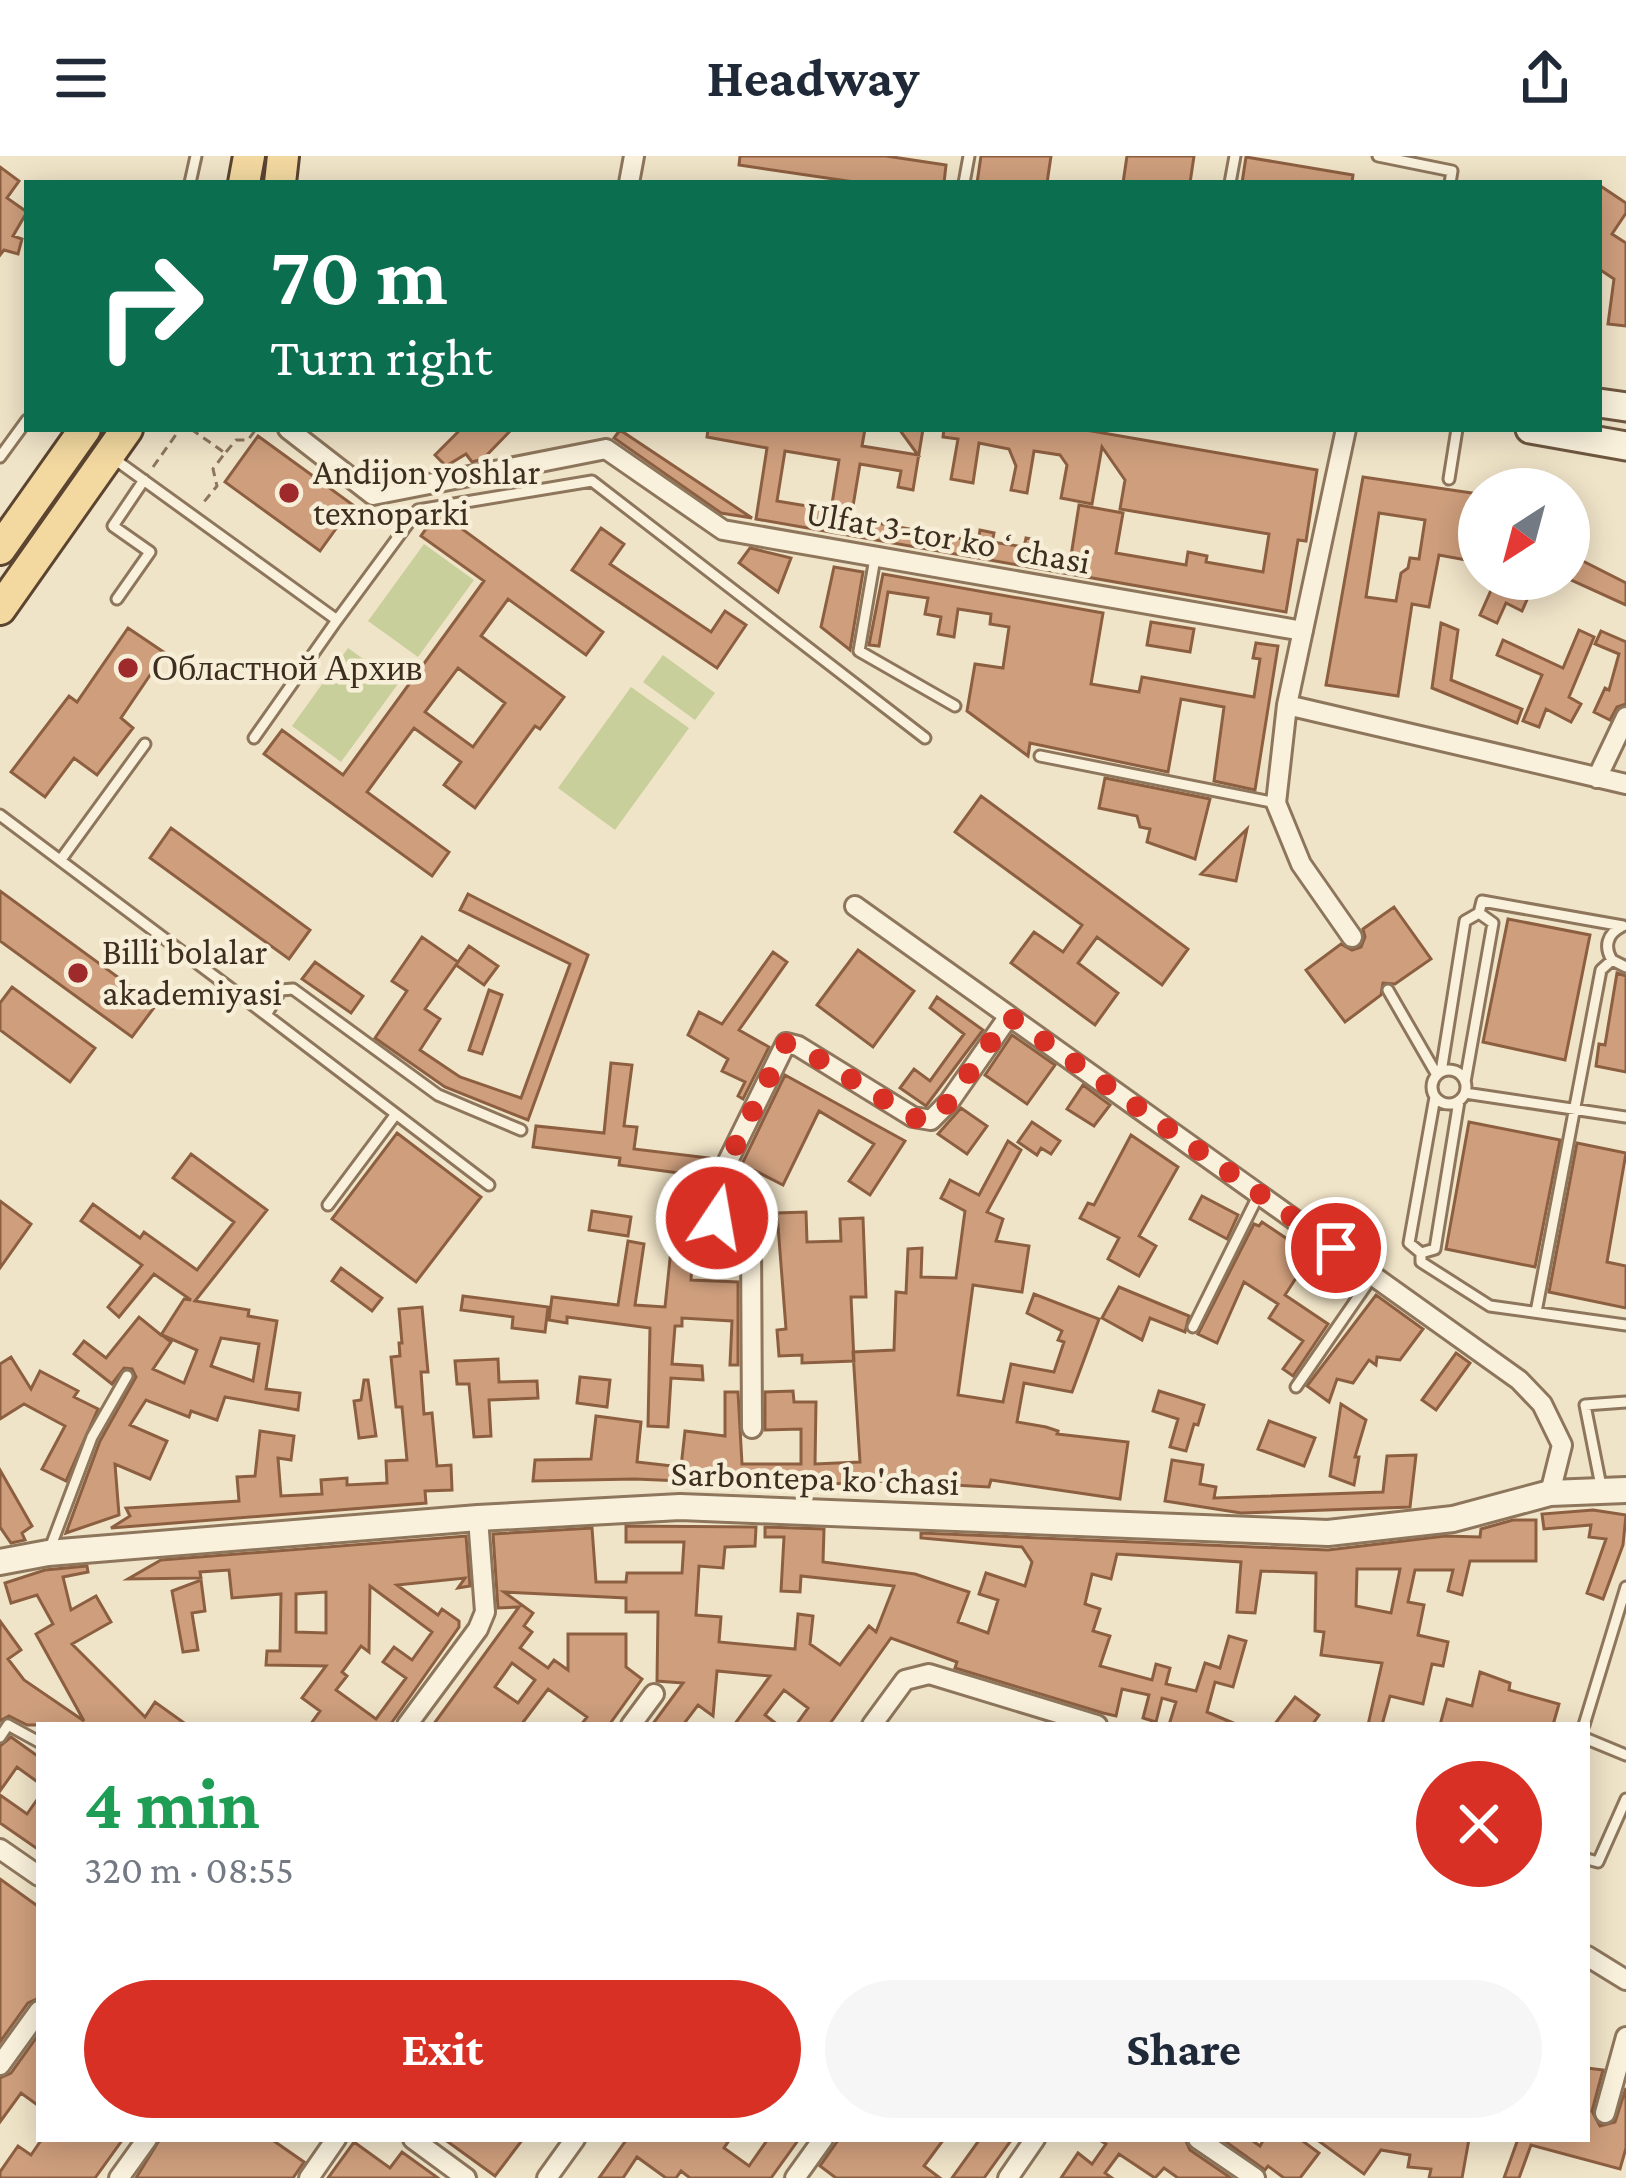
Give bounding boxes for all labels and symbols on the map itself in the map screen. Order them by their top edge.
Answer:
place label: Andijon yoshlar texnoparki [313,452,541,533]
north arrow [1458,468,1590,600]
marker: Andijon yoshlar texnoparki [276,480,302,506]
street label: Ulfat 3-tor koʻchasi [803,492,1093,582]
place label: Областной Архив [152,648,423,688]
marker: Областной Архив [115,655,141,681]
place label: Billi bolalar akademiyasi [102,932,282,1013]
marker: Billi bolalar akademiyasi [65,960,91,986]
position arrow [654,1155,780,1281]
pin [1285,1197,1387,1299]
street label: Sarbontepa ko'chasi [670,1453,960,1503]

